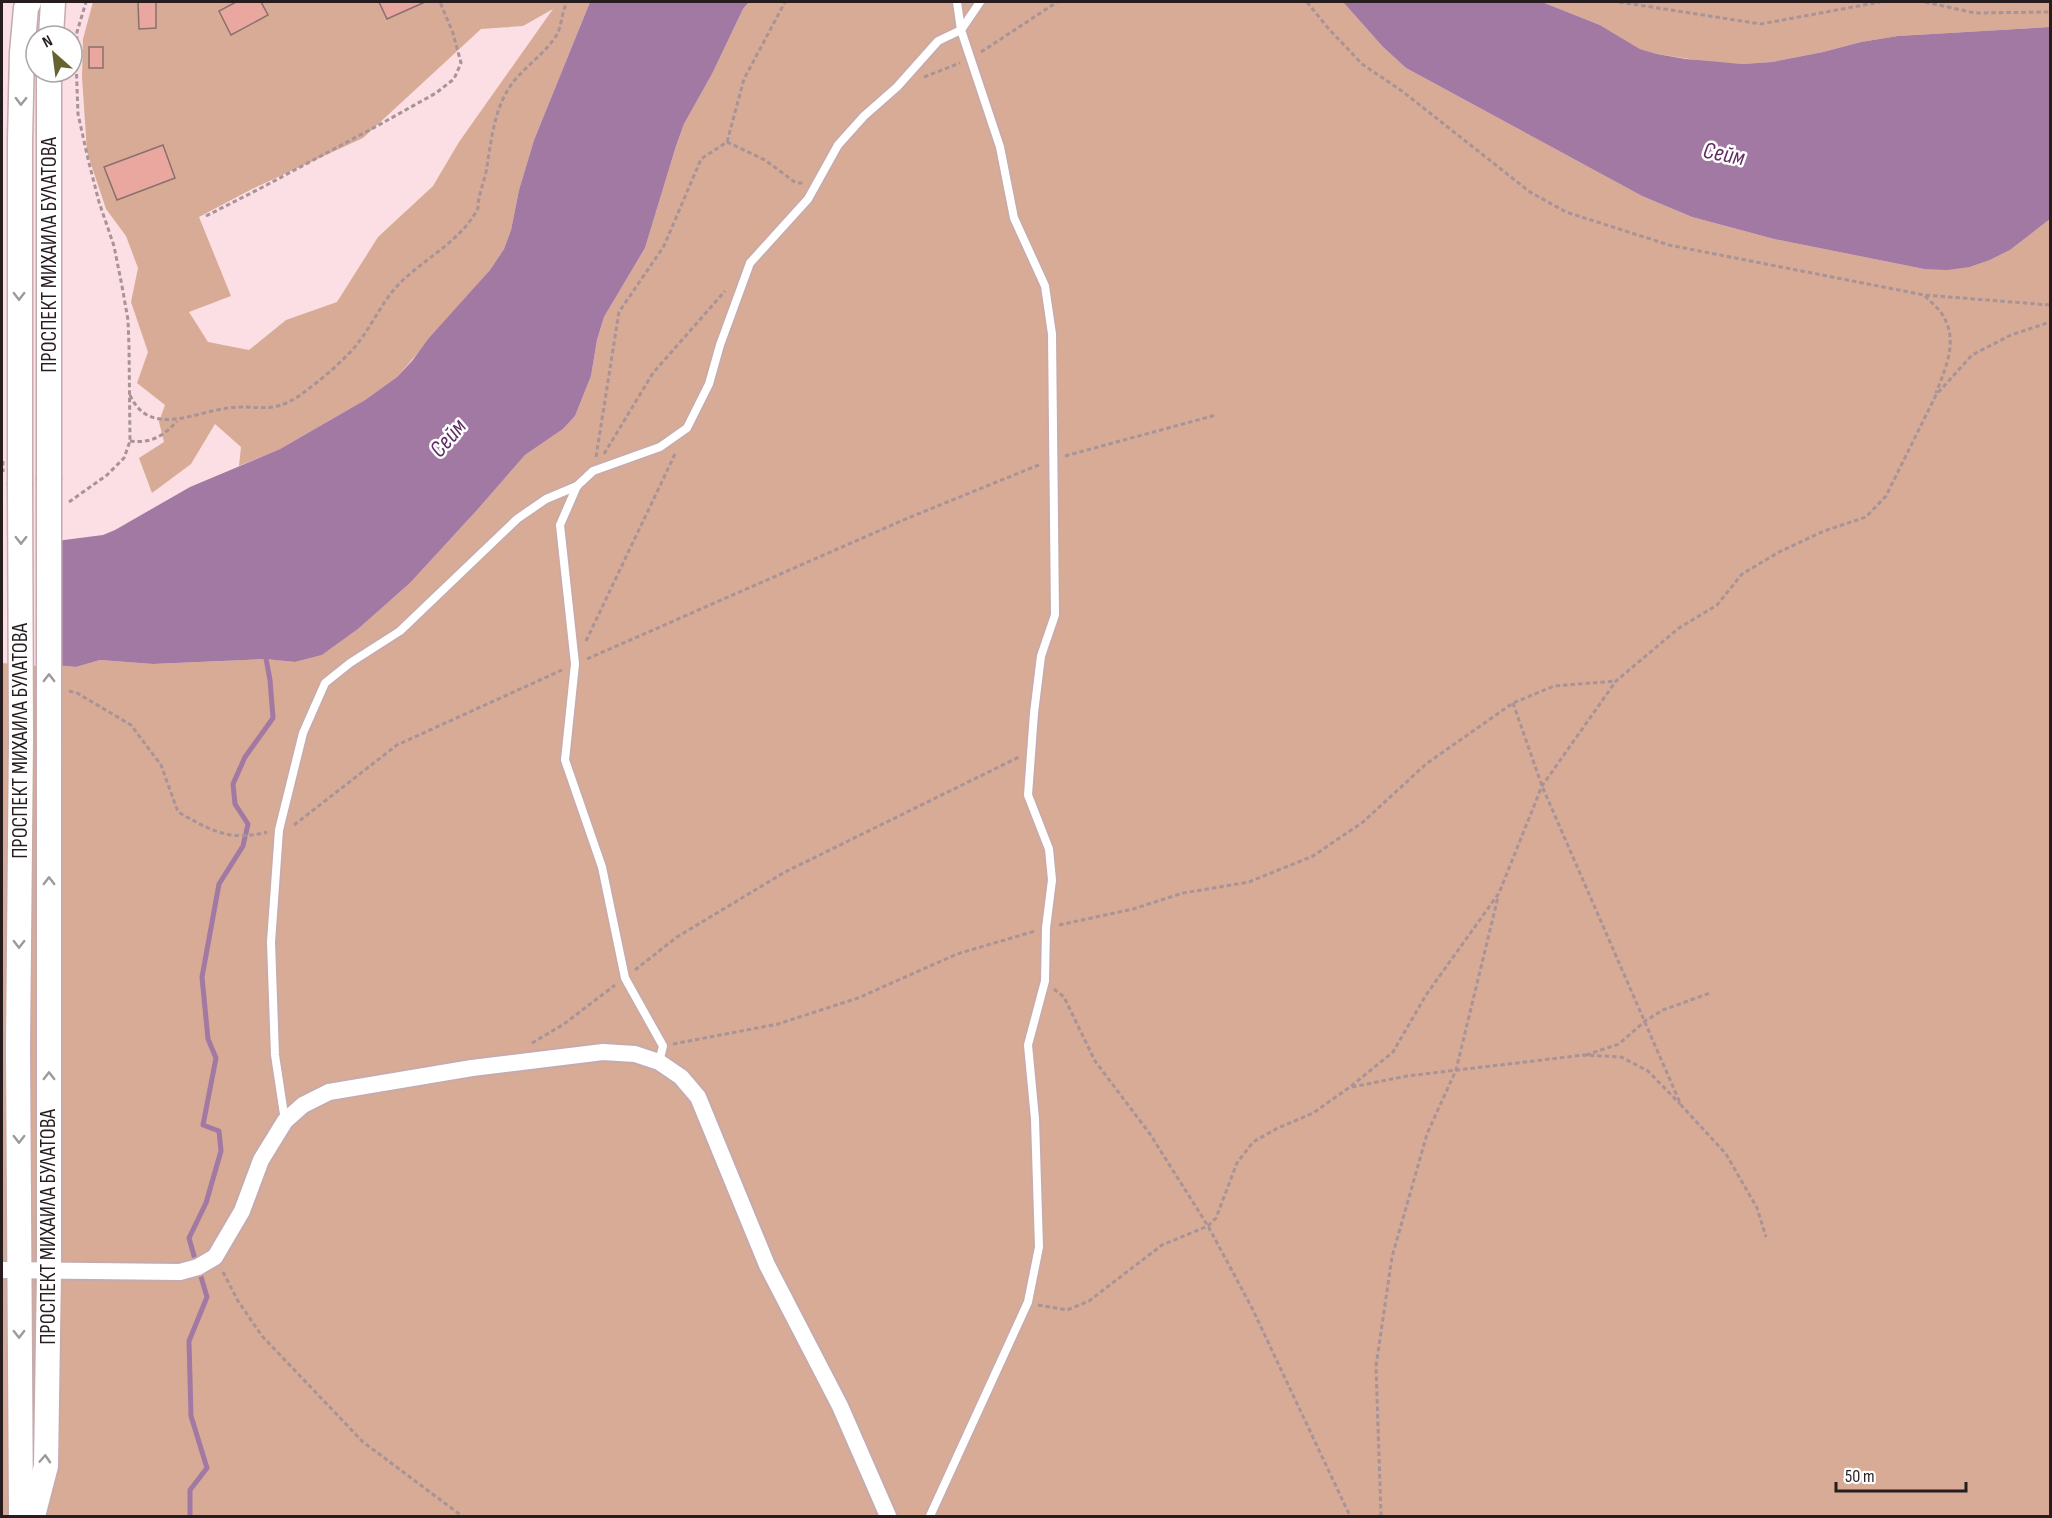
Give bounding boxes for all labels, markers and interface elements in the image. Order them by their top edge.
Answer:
north arrow [24,24,84,84]
text: N [39,32,56,52]
one-way arrow [15,97,27,106]
water label: Сейм [1701,136,1748,172]
street label: ПРОСПЕКТ МИХАИЛА БУЛАТОВА [36,137,63,373]
one-way arrow [13,292,25,301]
water label: Сейм [423,412,473,463]
one-way arrow [15,536,27,545]
street label: ПРОСПЕКТ МИХАИЛА БУЛАТОВА [7,623,34,859]
one-way arrow [43,673,56,682]
one-way arrow [43,876,55,885]
one-way arrow [13,940,25,949]
one-way arrow [43,1071,55,1080]
street label: ПРОСПЕКТ МИХАИЛА БУЛАТОВА [35,1109,62,1345]
one-way arrow [13,1135,25,1144]
one-way arrow [13,1330,25,1339]
one-way arrow [39,1455,52,1464]
scale bar [1836,1455,1966,1493]
text: 50 m [1845,1466,1875,1487]

